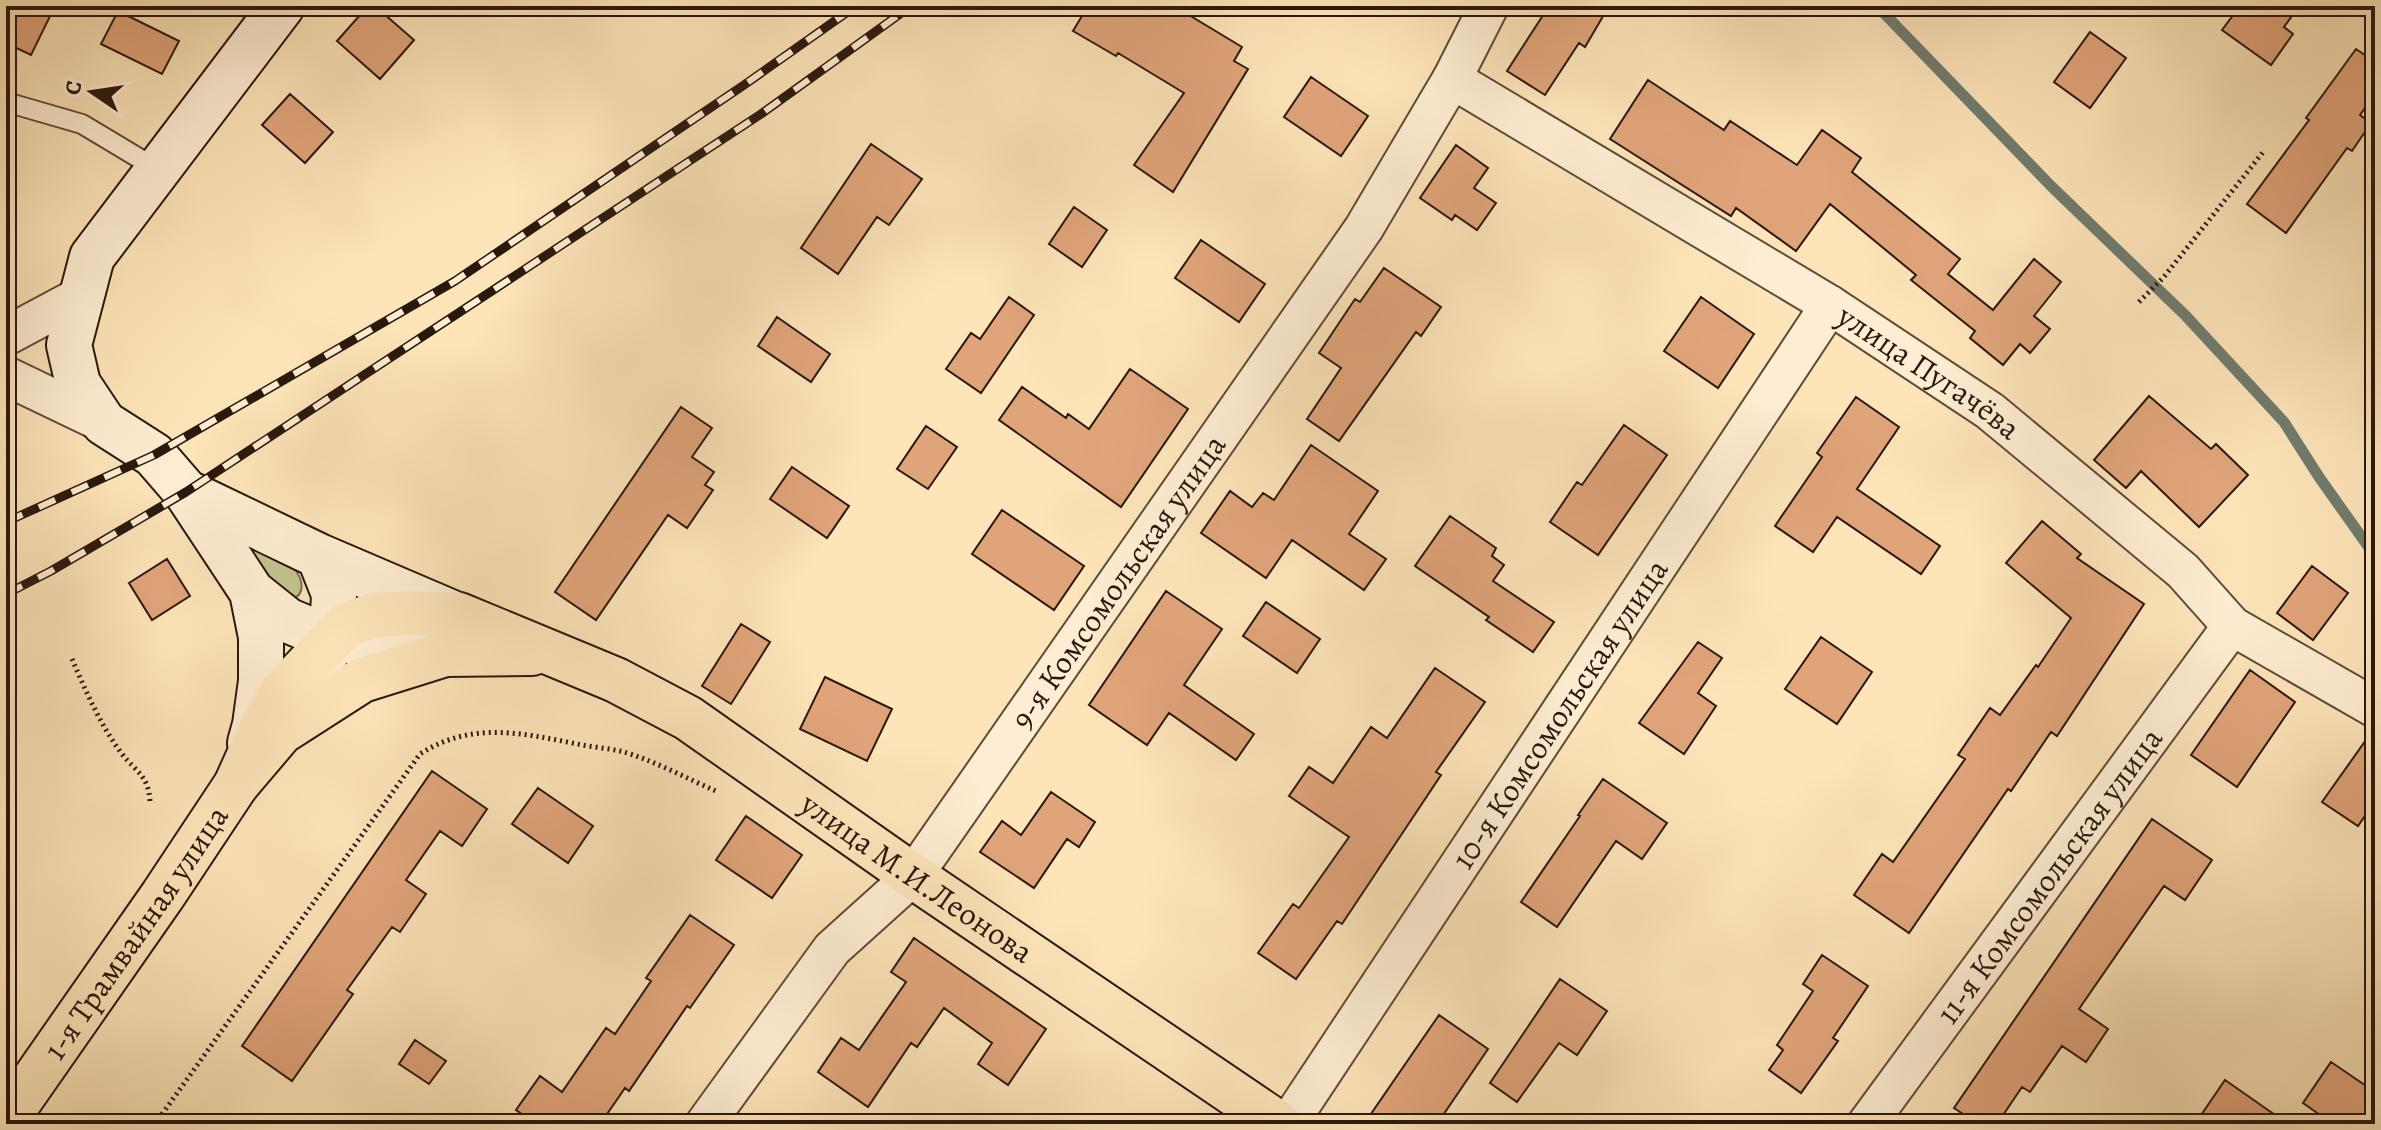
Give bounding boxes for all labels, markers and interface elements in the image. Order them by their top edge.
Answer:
north arrow [52,52,132,132]
text: С [57,78,90,98]
street label: улица Пугачёва [1828,294,2030,450]
street label: 9-я Комсомольская улица [1000,425,1236,738]
street label: 10-я Комсомольская улица [1441,550,1678,878]
street label: 11-я Комсомольская улица [1926,718,2173,1033]
street label: улица М.И.Леонова [791,781,1042,974]
street label: 1-я Трамвайная улица [33,796,239,1068]

